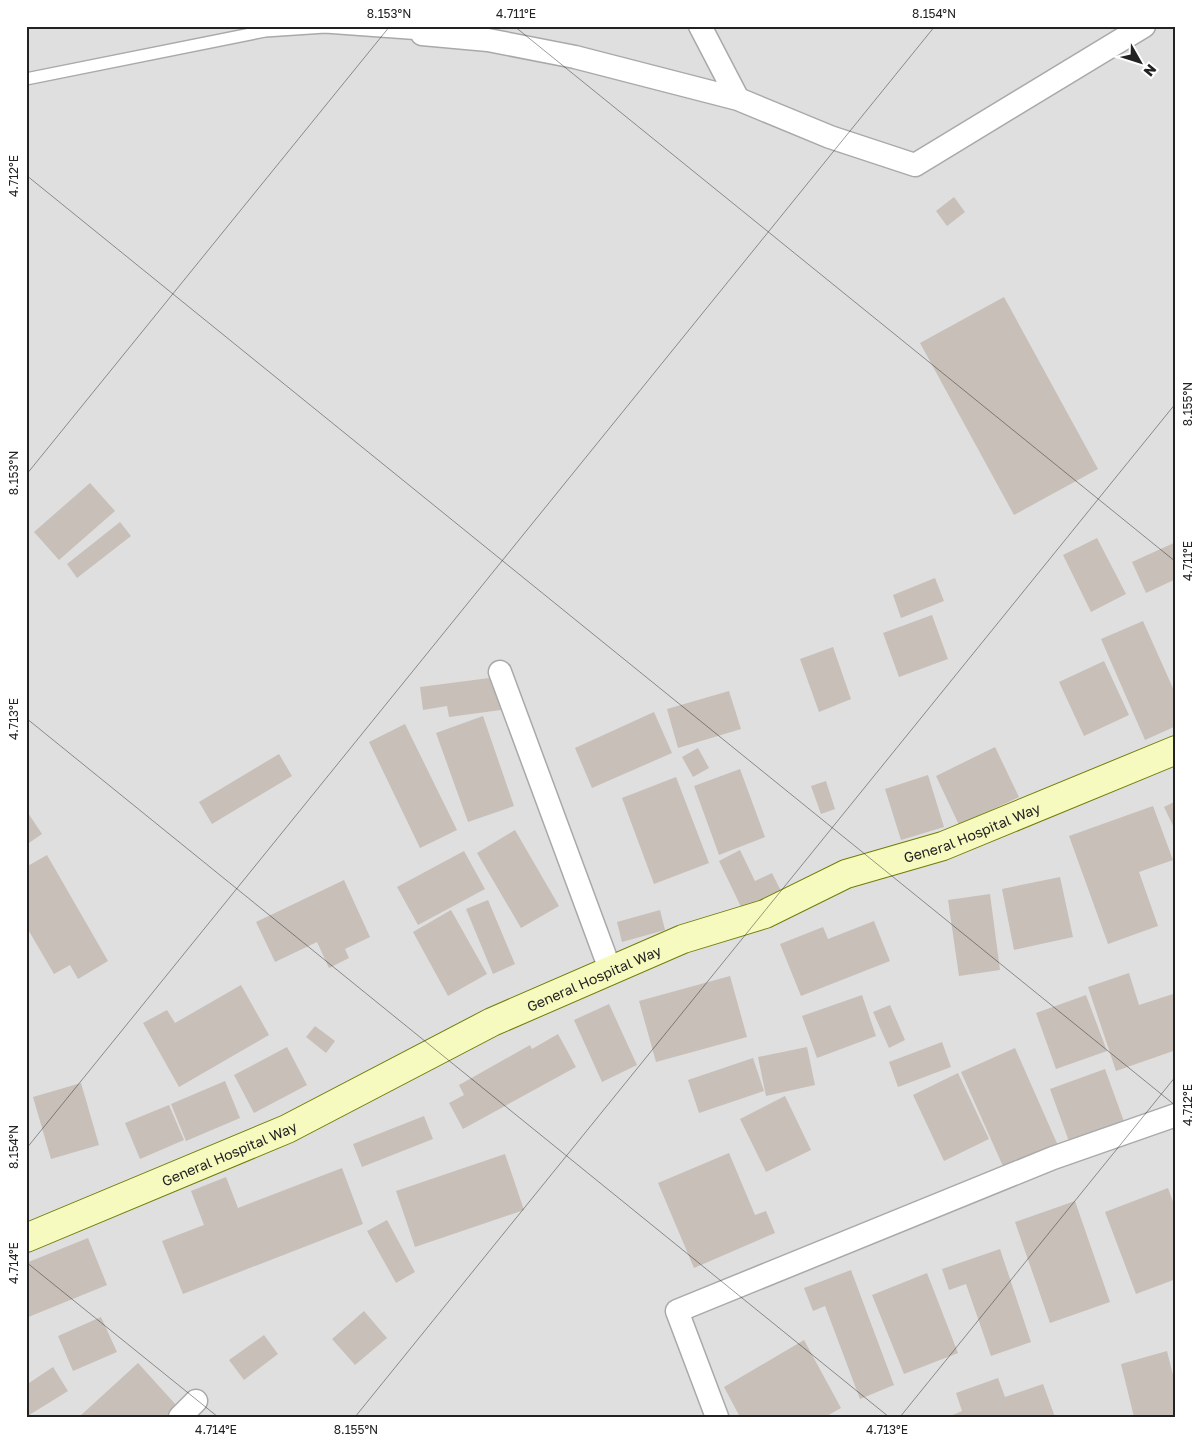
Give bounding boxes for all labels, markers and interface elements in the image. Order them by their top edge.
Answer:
text: 8.153°N [367,6,411,21]
text: 4.711°E [496,6,536,21]
text: 8.154°N [912,6,956,21]
north arrow [1114,38,1164,88]
text: N [1141,61,1160,80]
text: 4.712°E [6,155,21,197]
text: 8.155°N [1180,382,1195,426]
text: 8.153°N [6,451,21,495]
text: 4.711°E [1180,541,1195,581]
text: 4.713°E [6,698,21,740]
street label: General Hospital Way [902,798,1043,865]
street label: General Hospital Way [524,941,664,1014]
text: 4.712°E [1180,1084,1195,1126]
street label: General Hospital Way [159,1117,300,1189]
text: 8.154°N [6,1125,21,1169]
text: 4.714°E [6,1242,21,1284]
text: 4.714°E [195,1422,237,1437]
text: 8.155°N [334,1422,378,1437]
text: 4.713°E [866,1422,908,1437]

